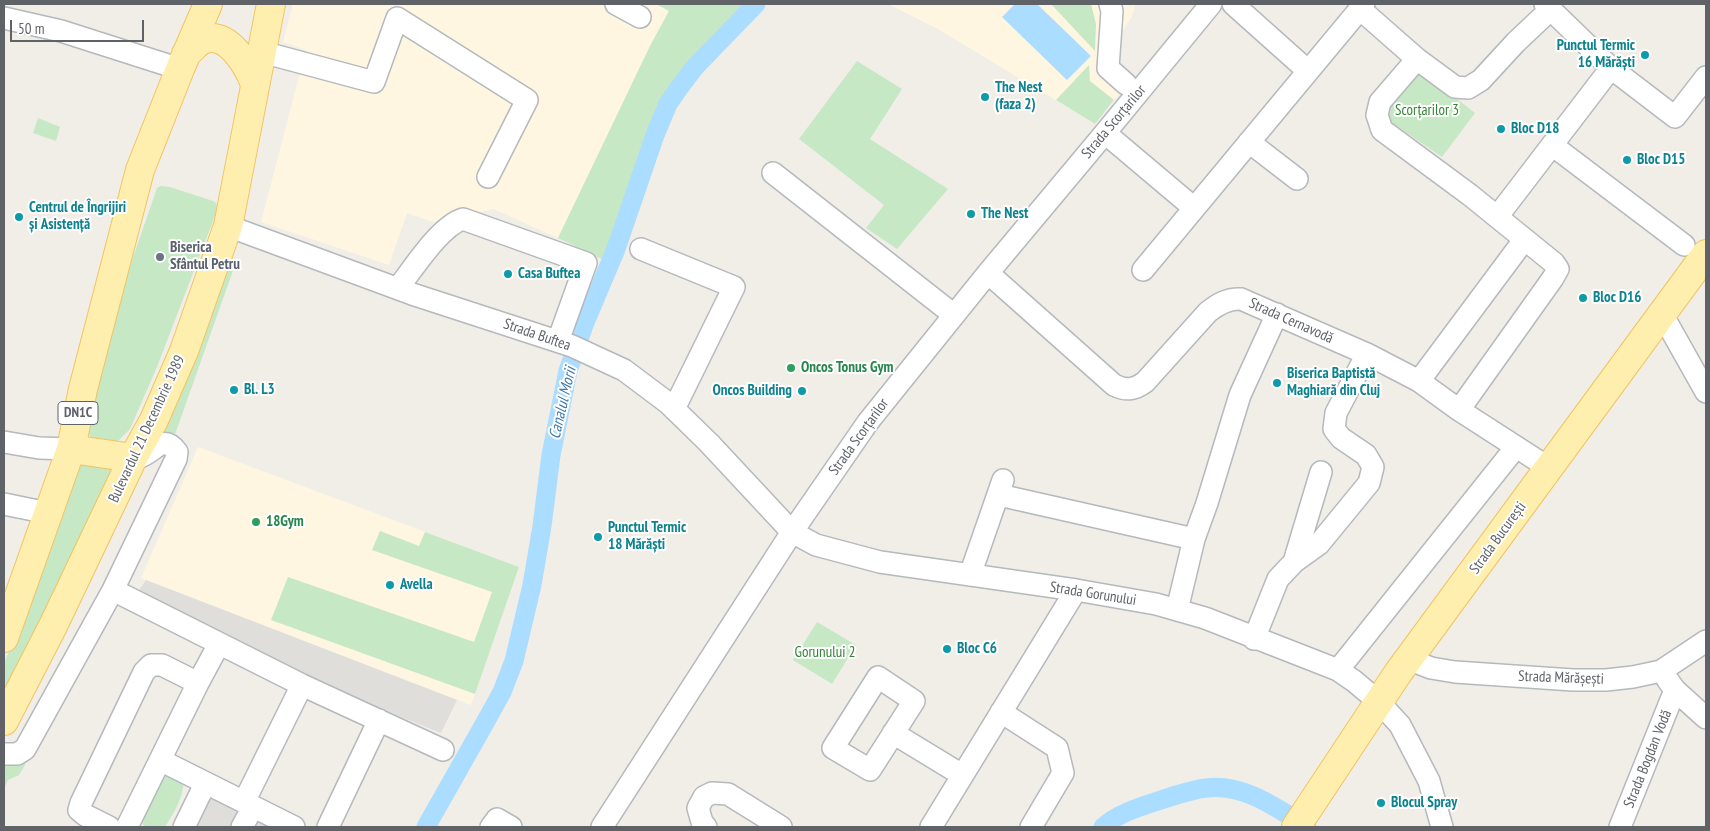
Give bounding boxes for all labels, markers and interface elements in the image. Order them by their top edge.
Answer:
scale bar [12,10,146,42]
text: 50 m [18,19,44,38]
place label: Punctul Termic 16 Mărăști [1557,37,1635,72]
marker: Punctul Termic 16 Mărăști [1639,49,1651,61]
place label: The Nest (faza 2) [995,79,1042,114]
street label: Strada Scorțarilor [1078,82,1150,162]
marker: The Nest (faza 2) [979,91,991,103]
park label: Scorțarilor 3 [1395,102,1459,120]
place label: Bloc D18 [1511,120,1559,138]
marker: Bloc D18 [1495,123,1507,135]
place label: Bloc D15 [1637,151,1685,169]
marker: Bloc D15 [1621,154,1633,166]
place label: Centrul de Îngrijiri și Asistență [29,199,126,234]
place label: The Nest [981,205,1028,223]
marker: The Nest [965,208,977,220]
marker: Centrul de Îngrijiri și Asistență [13,211,25,223]
place label: Biserica Sfântul Petru [170,239,240,274]
marker: Biserica Sfântul Petru [154,251,166,263]
place label: Casa Buftea [518,265,580,283]
marker: Casa Buftea [502,268,514,280]
place label: Bloc D16 [1593,289,1641,307]
marker: Bloc D16 [1577,292,1589,304]
street label: Strada Cernavodă [1246,294,1336,348]
street label: Strada Buftea [501,315,573,355]
street label: Bulevardul 21 Decembrie 1989 [105,352,189,506]
place label: Oncos Tonus Gym [801,359,894,377]
marker: Oncos Tonus Gym [785,362,797,374]
water label: Canalul Morii [545,365,581,441]
place label: Biserica Baptistă Maghiară din Cluj [1287,365,1380,400]
marker: Biserica Baptistă Maghiară din Cluj [1271,377,1283,389]
place label: Bl. L3 [244,381,275,399]
place label: Oncos Building [712,382,792,400]
marker: Bl. L3 [228,384,240,396]
marker: Oncos Building [796,385,808,397]
street label: Strada Scorțarilor [825,395,893,479]
road number: DN1C [58,402,98,424]
street label: Strada București [1466,499,1530,577]
place label: 18Gym [266,513,304,531]
marker: 18Gym [250,516,262,528]
place label: Punctul Termic 18 Mărăști [608,519,686,554]
marker: Punctul Termic 18 Mărăști [592,531,604,543]
place label: Avella [400,576,433,594]
street label: Strada Gorunului [1049,578,1137,610]
marker: Avella [384,579,396,591]
place label: Bloc C6 [957,640,997,658]
marker: Bloc C6 [941,643,953,655]
park label: Gorunului 2 [795,644,855,662]
street label: Strada Mărășești [1518,668,1604,688]
street label: Strada Bogdan Vodă [1620,708,1676,810]
place label: Blocul Spray [1391,794,1457,812]
marker: Blocul Spray [1375,797,1387,809]

